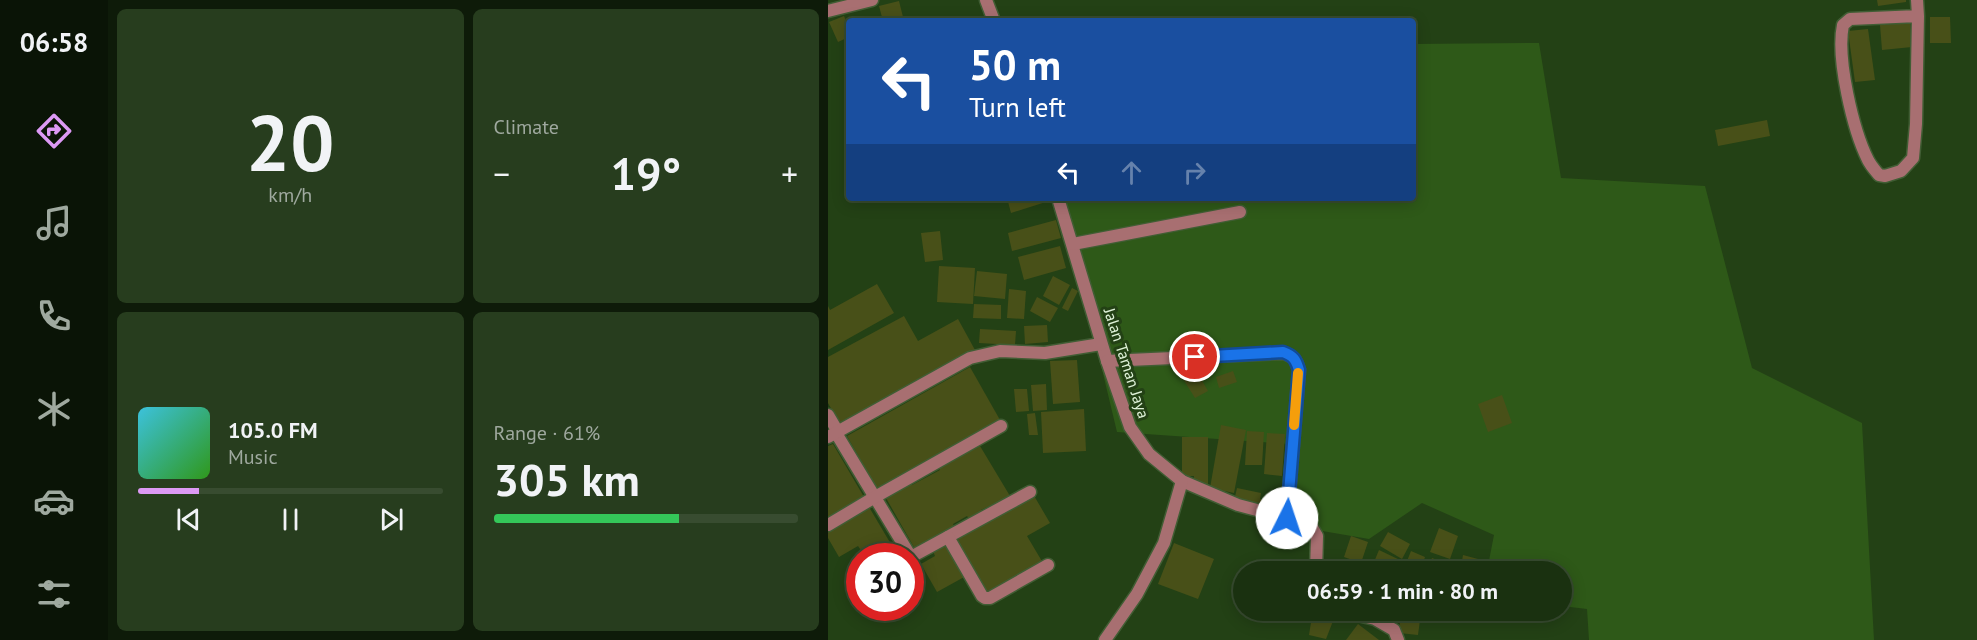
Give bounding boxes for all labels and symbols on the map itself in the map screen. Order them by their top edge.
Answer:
street label: Jalan Taman Jaya [1099,304,1154,421]
pin [1169,331,1220,382]
position arrow [1255,486,1319,550]
speed limit sign: 30 [846,543,924,621]

